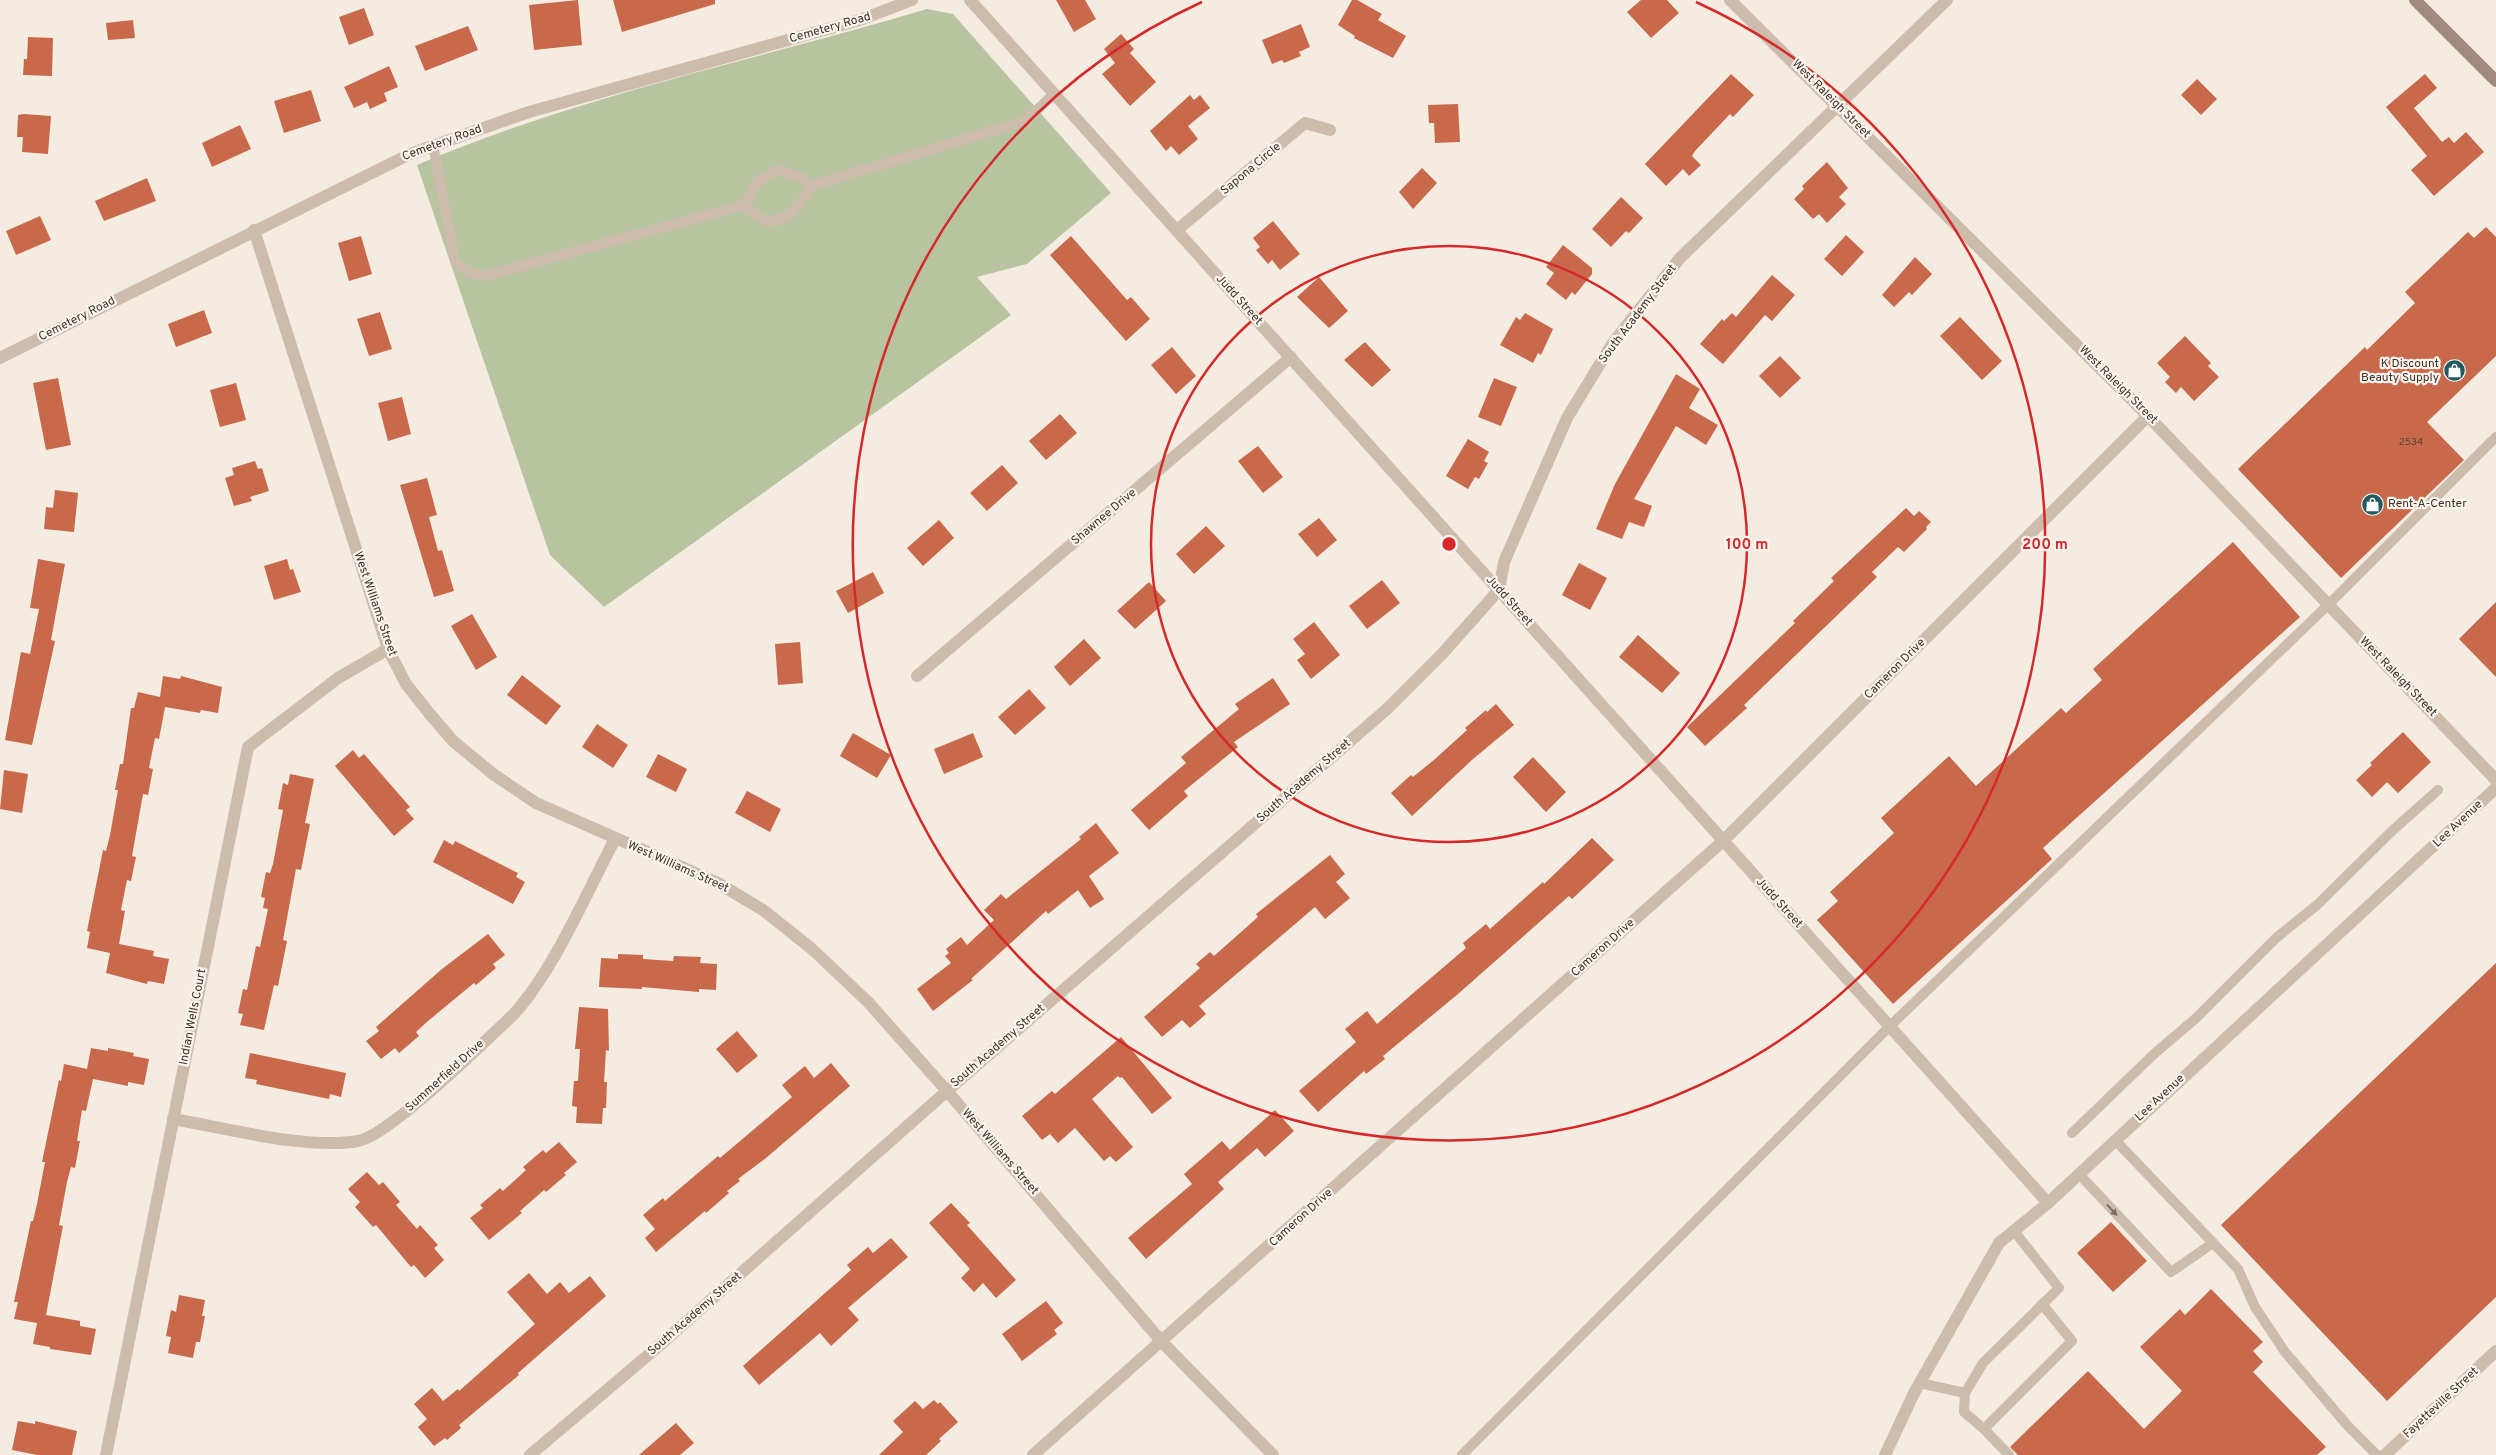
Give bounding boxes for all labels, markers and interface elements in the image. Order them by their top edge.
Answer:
street label: Cemetery Road [788,9,872,47]
street label: West Raleigh Street [1788,56,1874,142]
street label: Cemetery Road [400,121,484,165]
street label: Sapona Circle [1218,139,1284,199]
street label: South Academy Street [1596,261,1680,367]
street label: Judd Street [1212,271,1266,329]
street label: Cemetery Road [36,293,118,345]
street label: West Raleigh Street [2075,342,2161,428]
place label: K Discount Beauty Supply [2361,356,2439,386]
shop icon: K Discount Beauty Supply [2443,359,2467,383]
house number: 2534 [2399,436,2423,449]
street label: Shawnee Drive [1068,485,1140,549]
shop icon: Rent-A-Center [2360,492,2384,516]
place label: Rent-A-Center [2388,496,2467,512]
centre of rings [1440,535,1458,553]
text: 100 m [1726,536,1768,555]
text: 200 m [2022,536,2068,555]
street label: West Williams Street [350,550,400,658]
street label: Judd Street [1482,572,1536,630]
street label: West Raleigh Street [2356,634,2440,720]
street label: Cameron Drive [1861,635,1929,703]
street label: South Academy Street [1254,736,1354,826]
street label: Lee Avenue [2430,797,2486,851]
street label: West Williams Street [625,837,731,897]
street label: Judd Street [1752,874,1806,932]
street label: Cameron Drive [1568,915,1638,981]
street label: Indian Wells Court [176,968,210,1066]
street label: South Academy Street [948,1001,1048,1091]
street label: Summerfield Drive [402,1036,488,1116]
street label: Lee Avenue [2132,1071,2188,1125]
street label: West Williams Street [958,1105,1042,1199]
street label: Cameron Drive [1266,1185,1336,1251]
one-way arrow [2106,1203,2118,1215]
street label: South Academy Street [645,1269,745,1359]
street label: Fayetteville Street [2400,1364,2482,1442]

